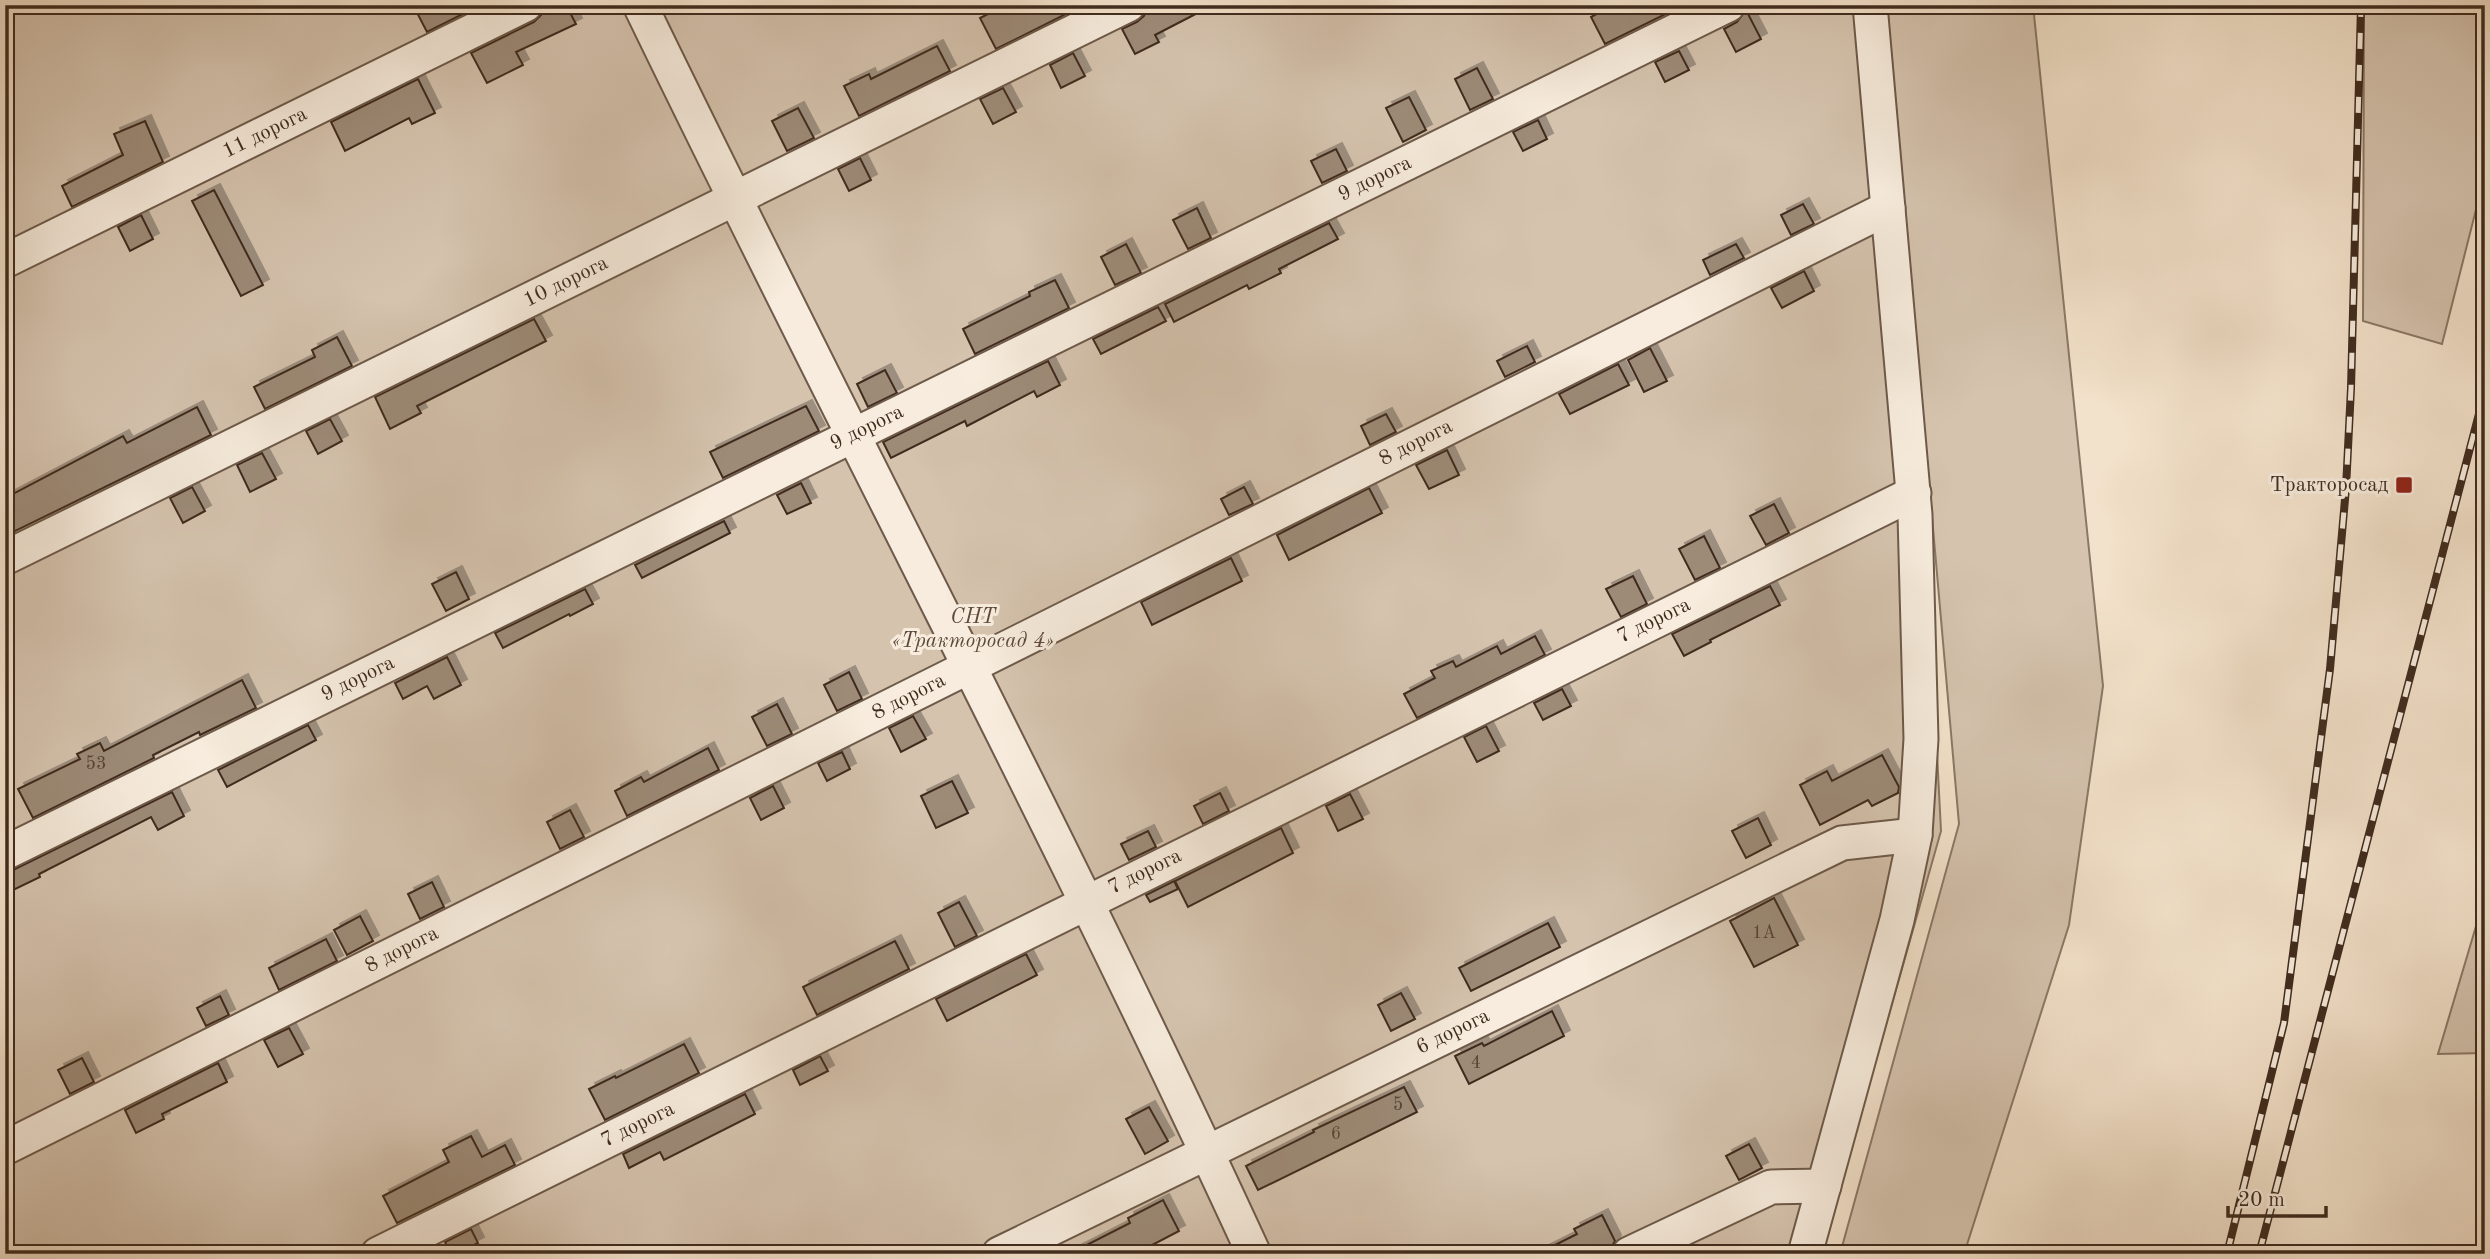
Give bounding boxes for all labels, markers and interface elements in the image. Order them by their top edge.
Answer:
street label: 11 дорога [219,104,311,162]
street label: 9 дорога [1335,152,1415,206]
street label: 10 дорога [520,253,612,311]
street label: 9 дорога [827,401,907,455]
street label: 8 дорога [1376,416,1456,470]
place label: Тракторосад [2270,475,2389,496]
marker: Тракторосад [2394,475,2414,495]
street label: 7 дорога [1614,594,1694,648]
park label: СНТ «Тракторосад 4» [892,607,1054,652]
street label: 9 дорога [318,652,398,706]
street label: 8 дорога [869,670,949,724]
house number: 53 [86,755,106,773]
street label: 7 дорога [1105,845,1185,899]
street label: 8 дорога [362,923,442,977]
house number: 1А [1752,924,1776,942]
street label: 6 дорога [1413,1005,1493,1059]
house number: 4 [1471,1054,1481,1072]
house number: 5 [1393,1096,1403,1114]
street label: 7 дорога [598,1098,678,1152]
house number: 6 [1331,1125,1341,1143]
scale bar [2228,1175,2326,1219]
text: 20 m [2238,1190,2285,1211]

